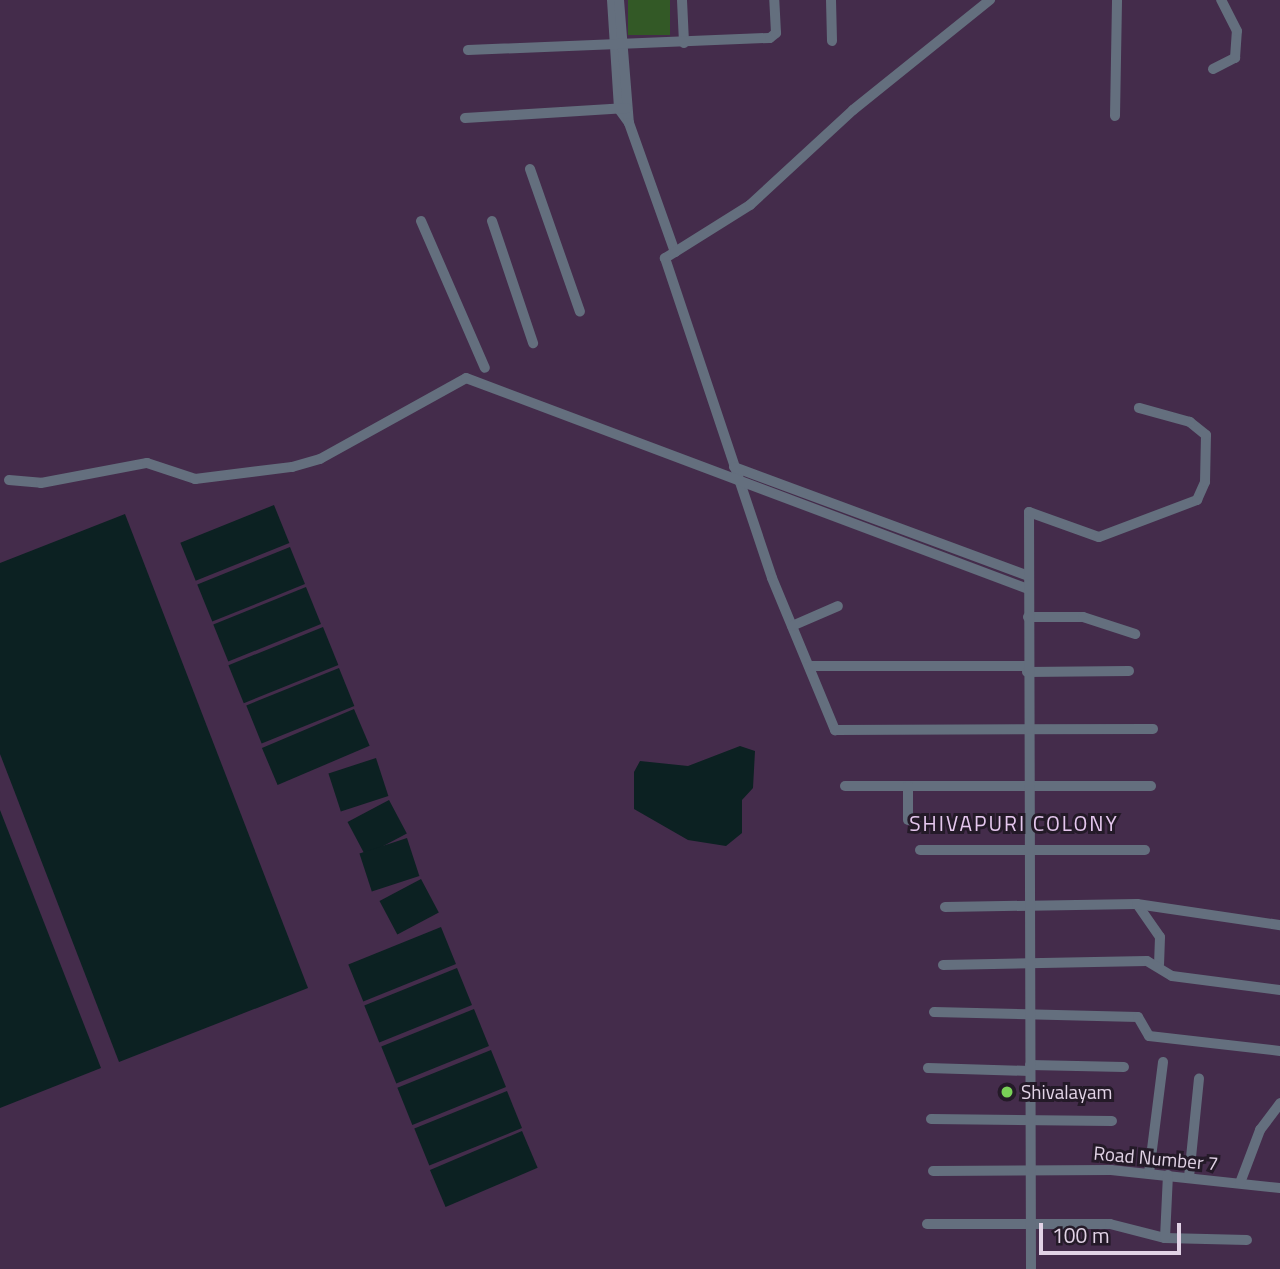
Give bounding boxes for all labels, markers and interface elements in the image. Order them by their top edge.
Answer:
district label: SHIVAPURI COLONY [911,810,1117,836]
place label: Shivalayam [1021,1081,1112,1103]
marker: Shivalayam [999,1084,1015,1100]
street label: Road Number 7 [1093,1141,1219,1175]
scale bar [1042,1210,1184,1254]
text: 100 m [1052,1219,1109,1251]

